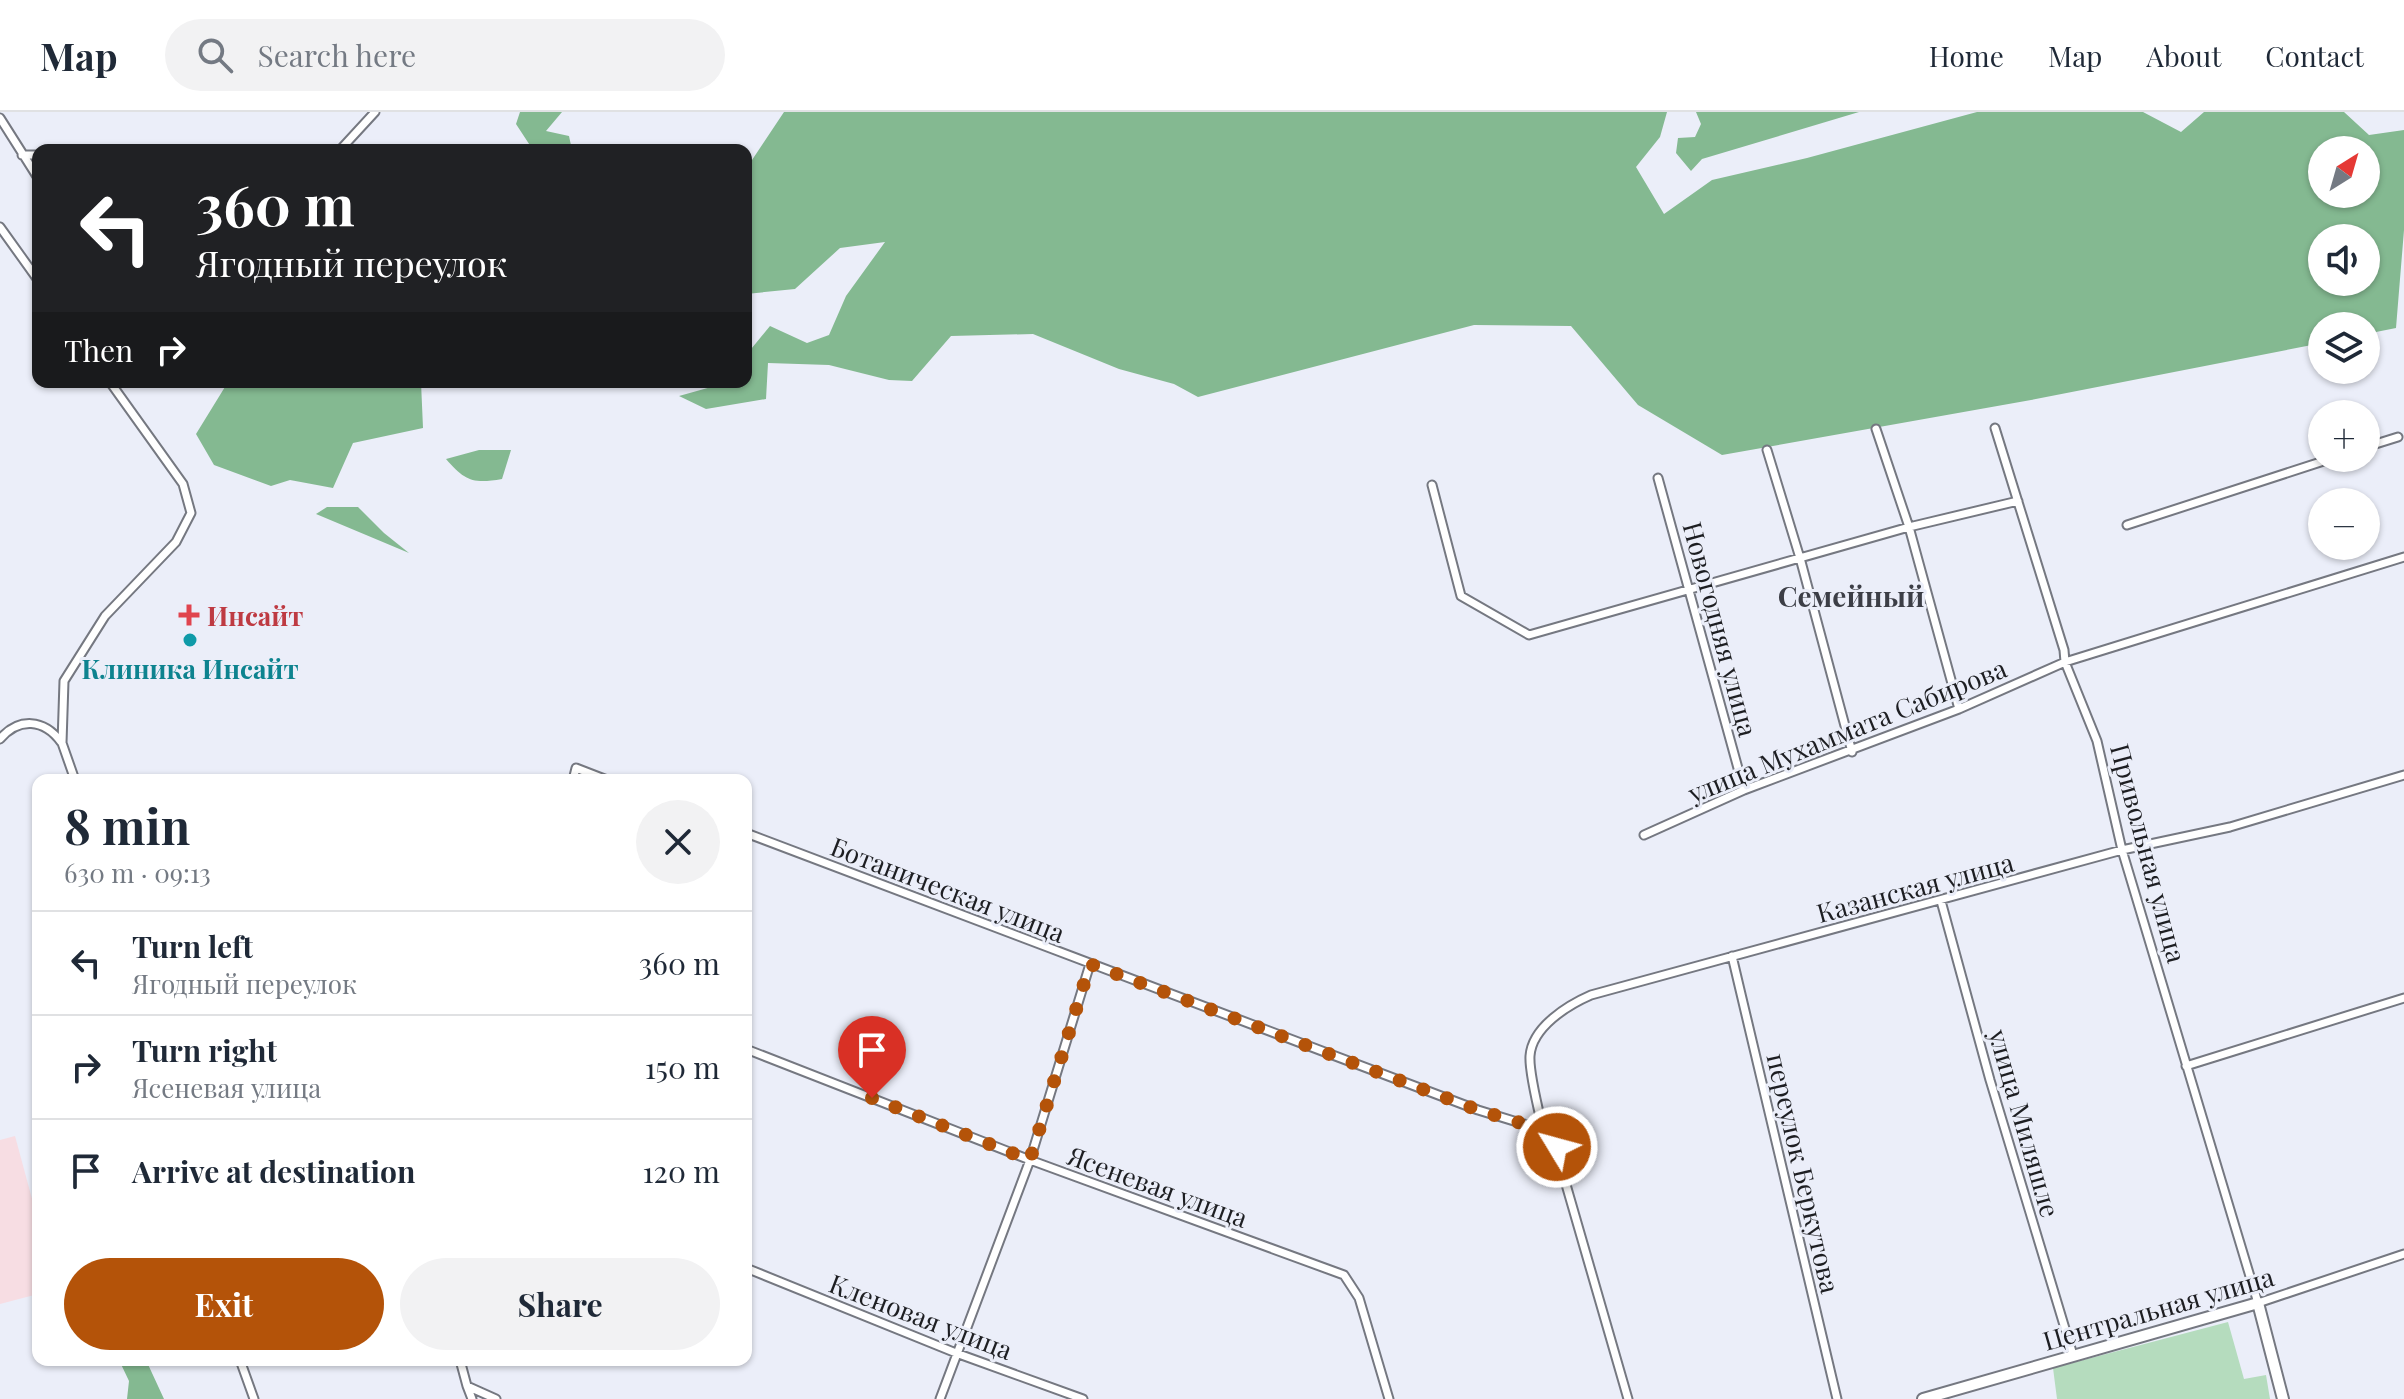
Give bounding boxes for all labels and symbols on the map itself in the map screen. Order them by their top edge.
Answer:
north arrow [2308,136,2380,208]
street label: Новогодняя улица [1676,518,1766,740]
district label: Семейный [1778,577,1924,614]
place label: Инсайт [207,598,303,633]
marker: Инсайт [178,604,200,626]
marker: Клиника Инсайт [181,631,199,649]
street label: улица Мухаммата Сабирова [1682,650,2011,810]
place label: Клиника Инсайт [81,651,299,686]
street label: Привольная улица [2103,740,2195,966]
street label: Ботаническая улица [826,828,1070,950]
street label: Казанская улица [1813,844,2017,930]
pin [838,1016,906,1098]
street label: улица Миляшле [1981,1024,2069,1221]
street label: переулок Беркутова [1759,1050,1849,1296]
position arrow [1515,1105,1599,1189]
street label: Ясеневая улица [1062,1137,1253,1235]
street label: Центральная улица [2038,1258,2278,1358]
street label: Кленовая улица [824,1265,1018,1367]

